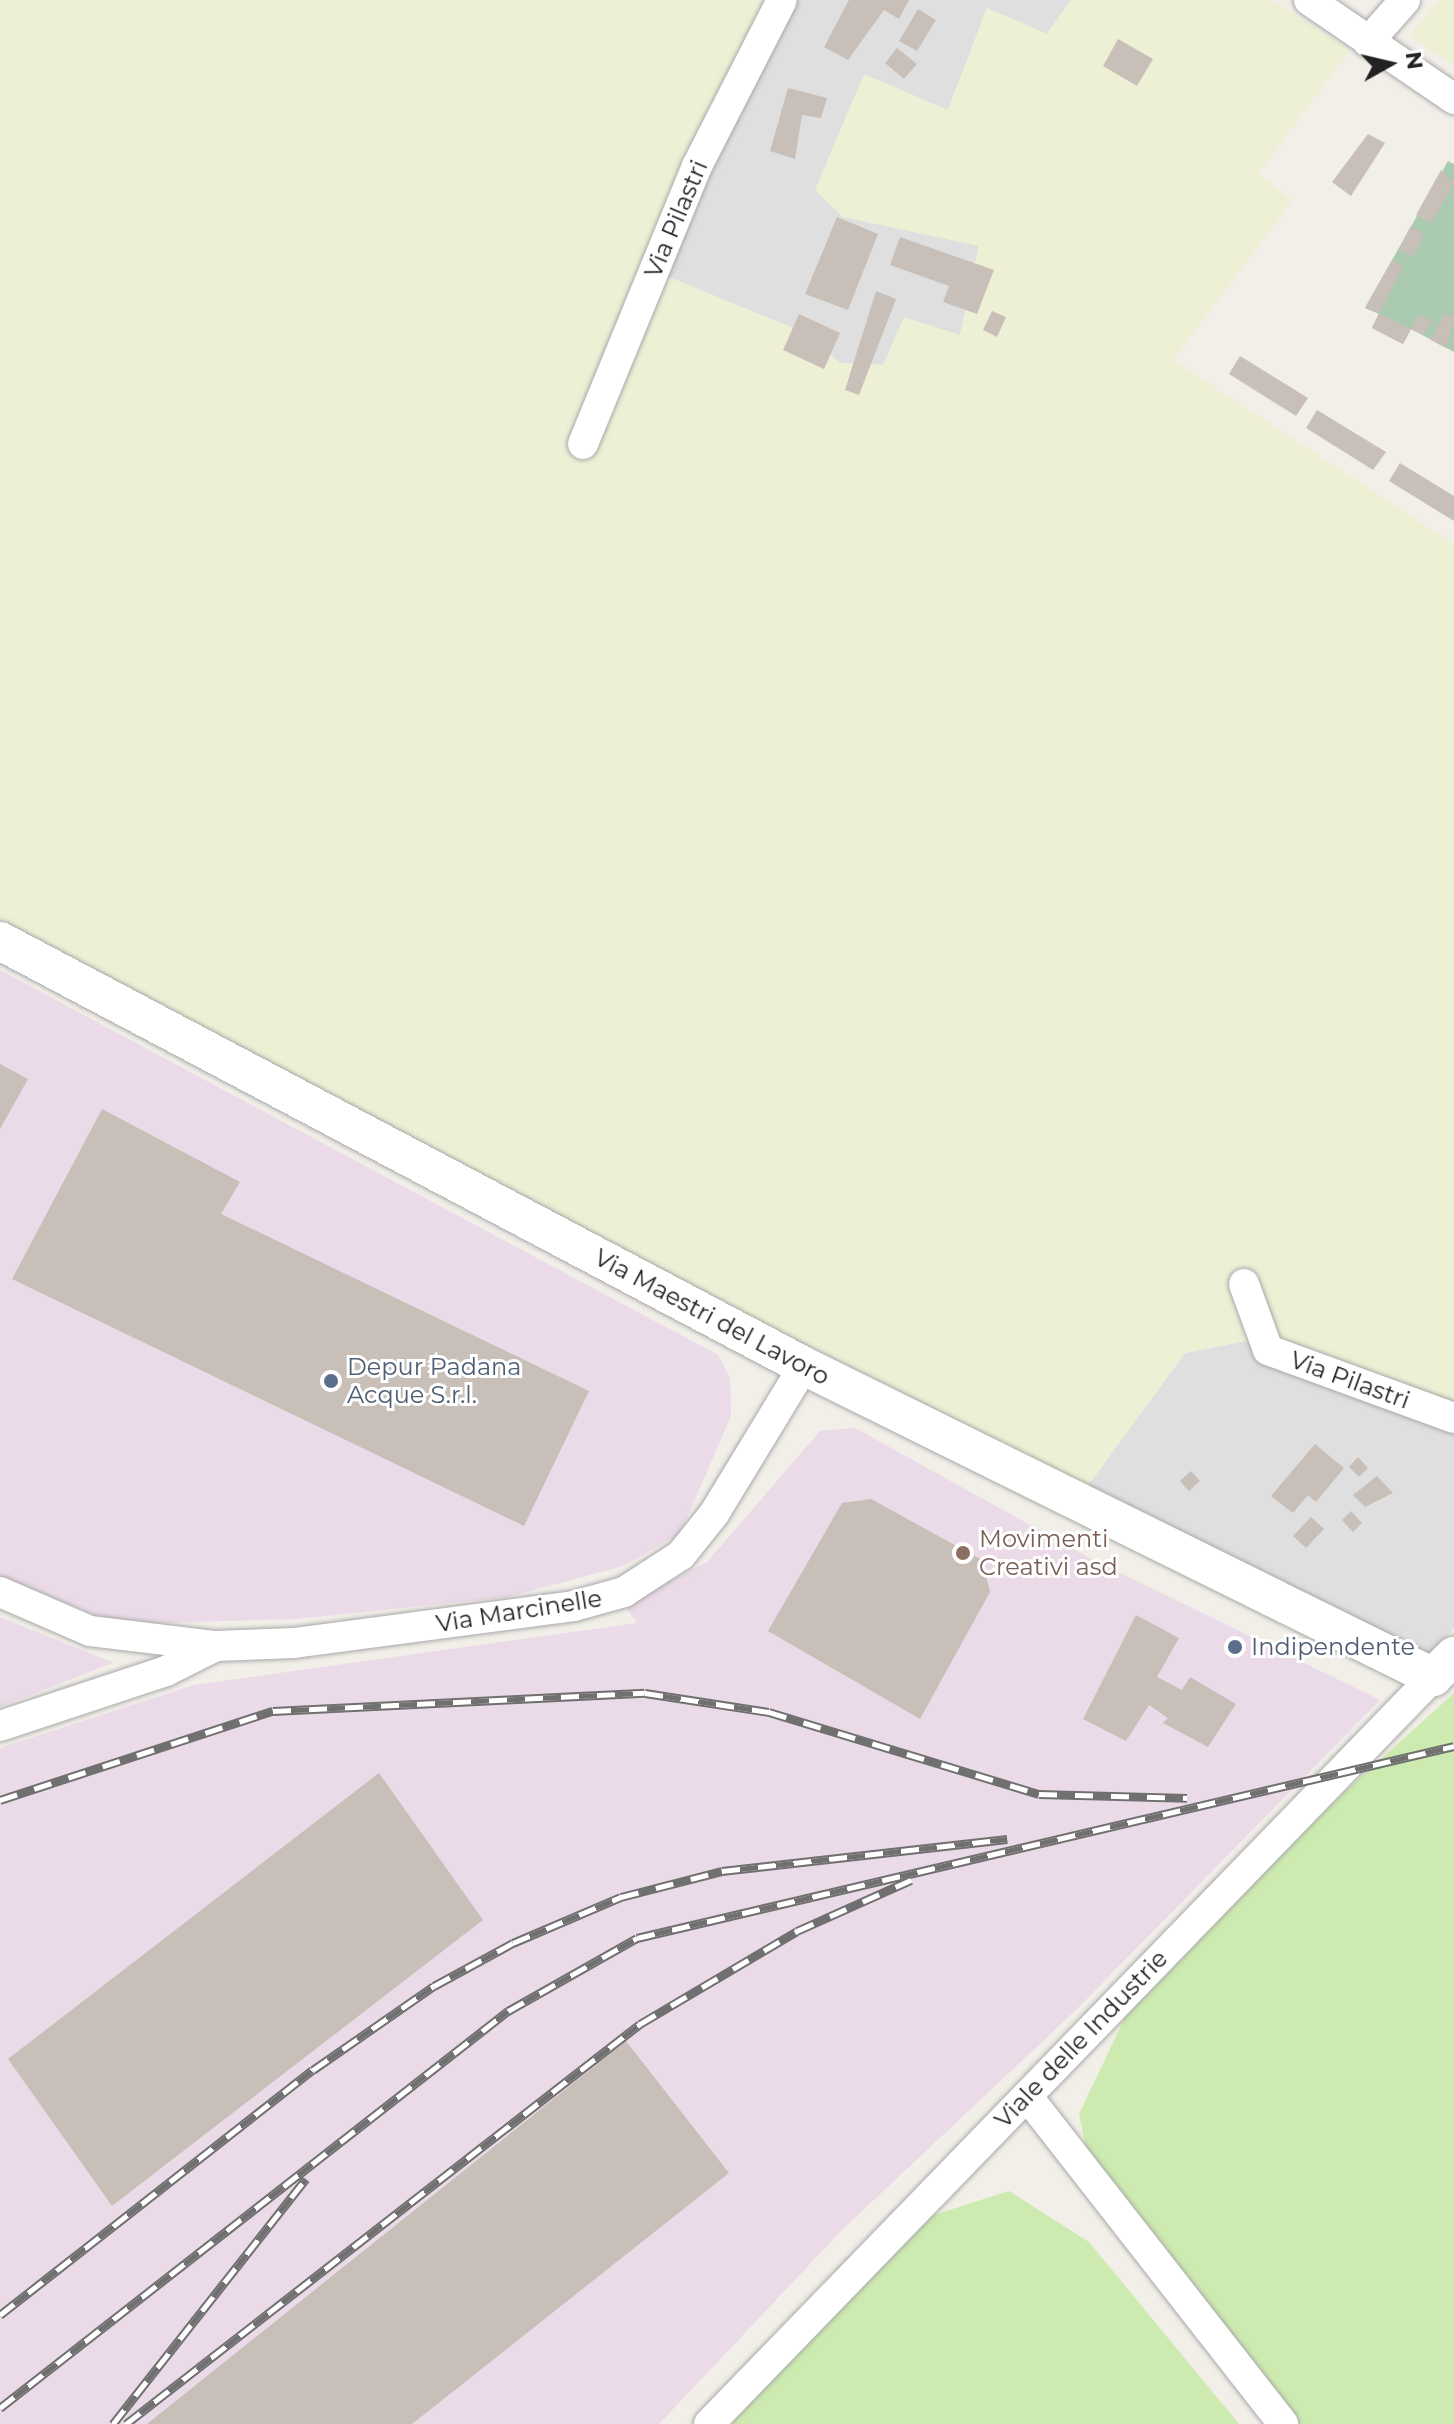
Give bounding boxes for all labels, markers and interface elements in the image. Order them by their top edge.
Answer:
north arrow [1350,24,1430,104]
text: N [1400,50,1429,71]
street label: Via Pilastri [638,156,714,282]
street label: Via Maestri del Lavoro [590,1243,834,1391]
street label: Via Pilastri [1286,1345,1414,1415]
place label: Depur Padana Acque S.r.l. [347,1353,521,1409]
marker: Depur Padana Acque S.r.l. [322,1372,340,1390]
place label: Movimenti Creativi asd [979,1525,1118,1581]
marker: Movimenti Creativi asd [954,1544,972,1562]
street label: Via Marcinelle [434,1584,604,1638]
place label: Indipendente [1251,1633,1415,1661]
marker: Indipendente [1226,1638,1244,1656]
street label: Viale delle Industrie [989,1944,1173,2134]

